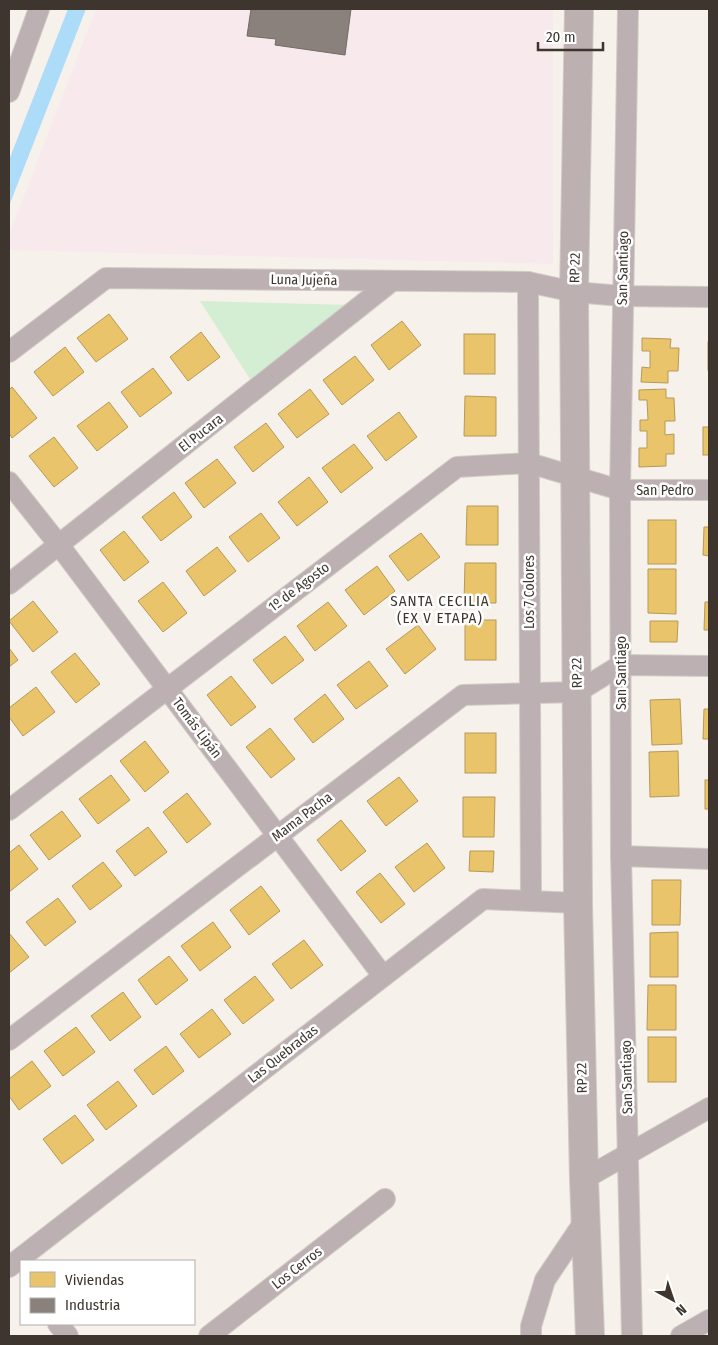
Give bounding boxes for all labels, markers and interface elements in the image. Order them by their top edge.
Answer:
scale bar [538,20,603,52]
text: 20 m [546,28,576,46]
street label: San Santiago [614,231,632,305]
street label: RP 22 [566,253,584,283]
street label: Luna Jujeña [271,271,338,289]
street label: El Pucara [175,410,227,456]
street label: San Pedro [636,482,694,499]
street label: Los 7 Colores [521,555,538,629]
street label: 1º de Agosto [265,559,333,615]
district label: SANTA CECILIA (EX V ETAPA) [390,592,490,627]
street label: San Santiago [613,636,630,710]
street label: RP 22 [568,658,586,688]
street label: Tomás Lipán [169,694,225,762]
street label: Mama Pacha [268,789,336,845]
street label: Las Quebradas [245,1021,321,1087]
street label: San Santiago [618,1040,636,1114]
street label: RP 22 [573,1063,591,1093]
street label: Los Cerros [269,1243,325,1293]
legend [20,1260,195,1325]
text: Viviendas [65,1271,124,1289]
north arrow [648,1275,698,1325]
text: Industria [65,1296,120,1314]
text: N [672,1300,690,1319]

